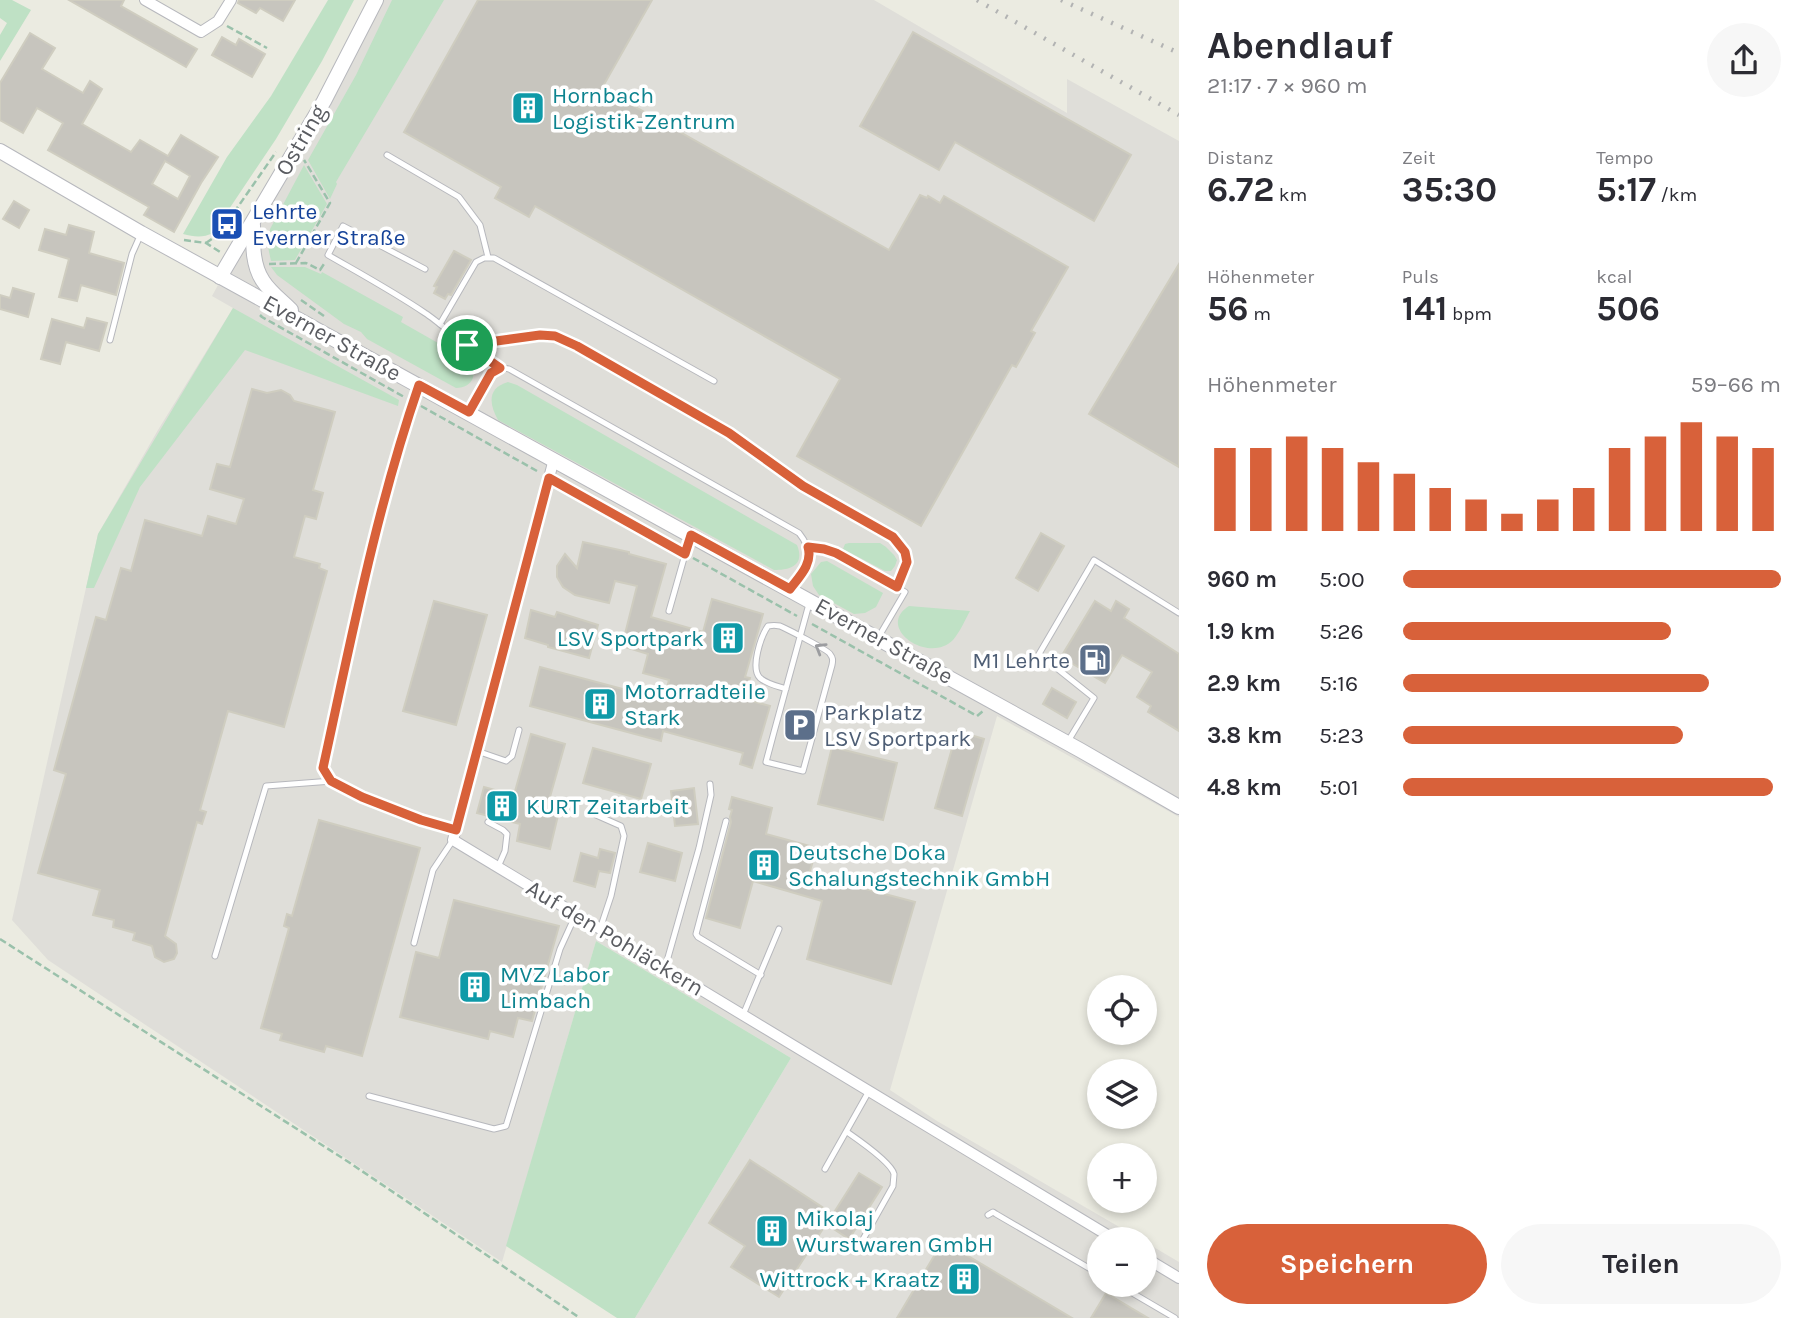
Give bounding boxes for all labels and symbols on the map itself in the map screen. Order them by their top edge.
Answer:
place label: Hornbach Logistik-Zentrum [552,82,735,135]
building icon: Hornbach Logistik-Zentrum [509,89,547,127]
street label: Ostring [270,100,332,180]
place label: Lehrte Everner Straße [252,198,406,251]
bus stop icon: Lehrte Everner Straße [208,205,246,243]
street label: Everner Straße [258,289,406,387]
pin [437,315,497,375]
street label: Everner Straße [810,592,958,690]
building icon: LSV Sportpark [709,619,747,657]
place label: LSV Sportpark [557,625,704,652]
fuel station icon: M1 Lehrte [1076,641,1114,679]
one-way arrow [815,643,828,656]
place label: M1 Lehrte [972,647,1070,674]
place label: Motorradteile Stark [624,678,766,731]
building icon: Motorradteile Stark [581,685,619,723]
place label: Parkplatz LSV Sportpark [824,699,971,752]
parking icon: Parkplatz LSV Sportpark [781,706,819,744]
building icon: KURT Zeitarbeit [483,787,521,825]
place label: KURT Zeitarbeit [526,793,689,820]
place label: Deutsche Doka Schalungstechnik GmbH [788,839,1050,892]
building icon: Deutsche Doka Schalungstechnik GmbH [745,846,783,884]
street label: Auf den Pohläckern [521,874,709,1002]
place label: MVZ Labor Limbach [500,961,610,1014]
building icon: MVZ Labor Limbach [456,968,494,1006]
place label: Mikolaj Wurstwaren GmbH [796,1205,993,1258]
building icon: Mikolaj Wurstwaren GmbH [753,1212,791,1250]
building icon: Wittrock + Kraatz [945,1260,983,1298]
place label: Wittrock + Kraatz [759,1266,940,1293]

